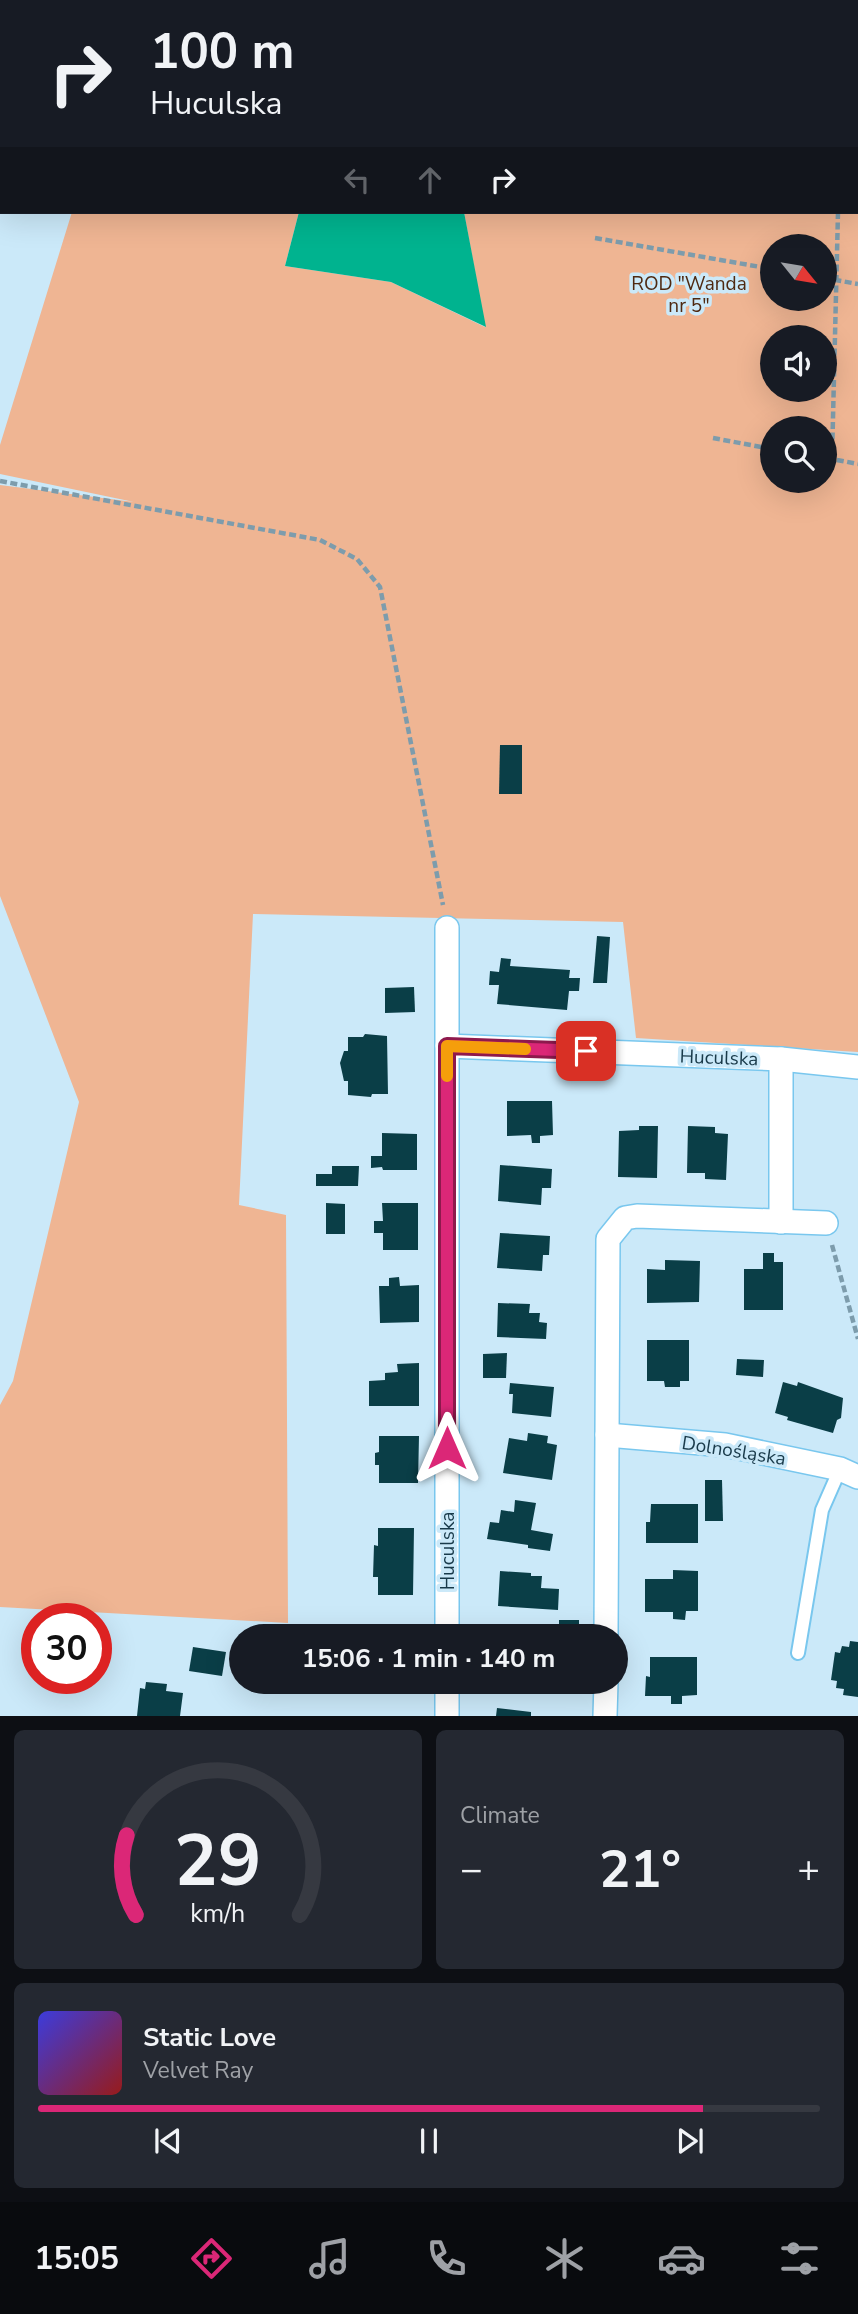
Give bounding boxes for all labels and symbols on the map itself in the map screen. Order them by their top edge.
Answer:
north arrow [760,234,836,312]
park label: ROD "Wanda nr 5" [631,271,747,319]
pin [556,1021,616,1081]
street label: Huculska [679,1044,759,1072]
position arrow [410,1411,484,1485]
street label: Dolnośląska [680,1430,788,1472]
street label: Huculska [435,1512,461,1590]
speed limit sign: 30 [21,1603,112,1694]

